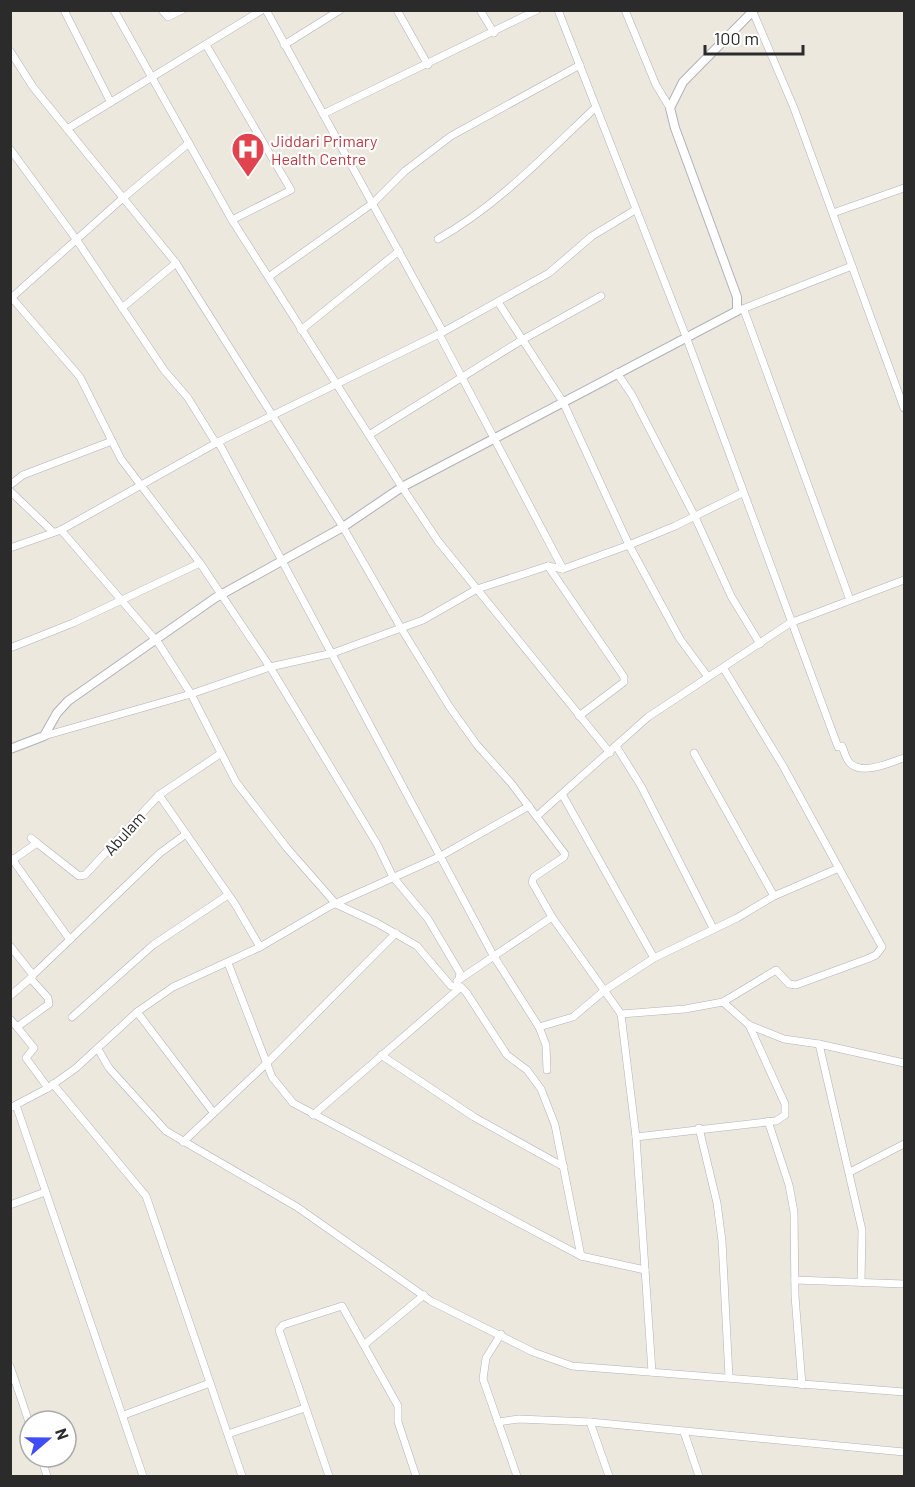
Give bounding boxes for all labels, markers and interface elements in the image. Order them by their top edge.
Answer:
scale bar [705,18,802,56]
text: 100 m [714,27,759,49]
hospital icon: Jiddari Primary Health Centre [230,131,266,178]
place label: Jiddari Primary Health Centre [271,131,378,168]
street label: Abulam [100,807,148,859]
north arrow [18,1409,78,1469]
text: N [52,1425,73,1442]

